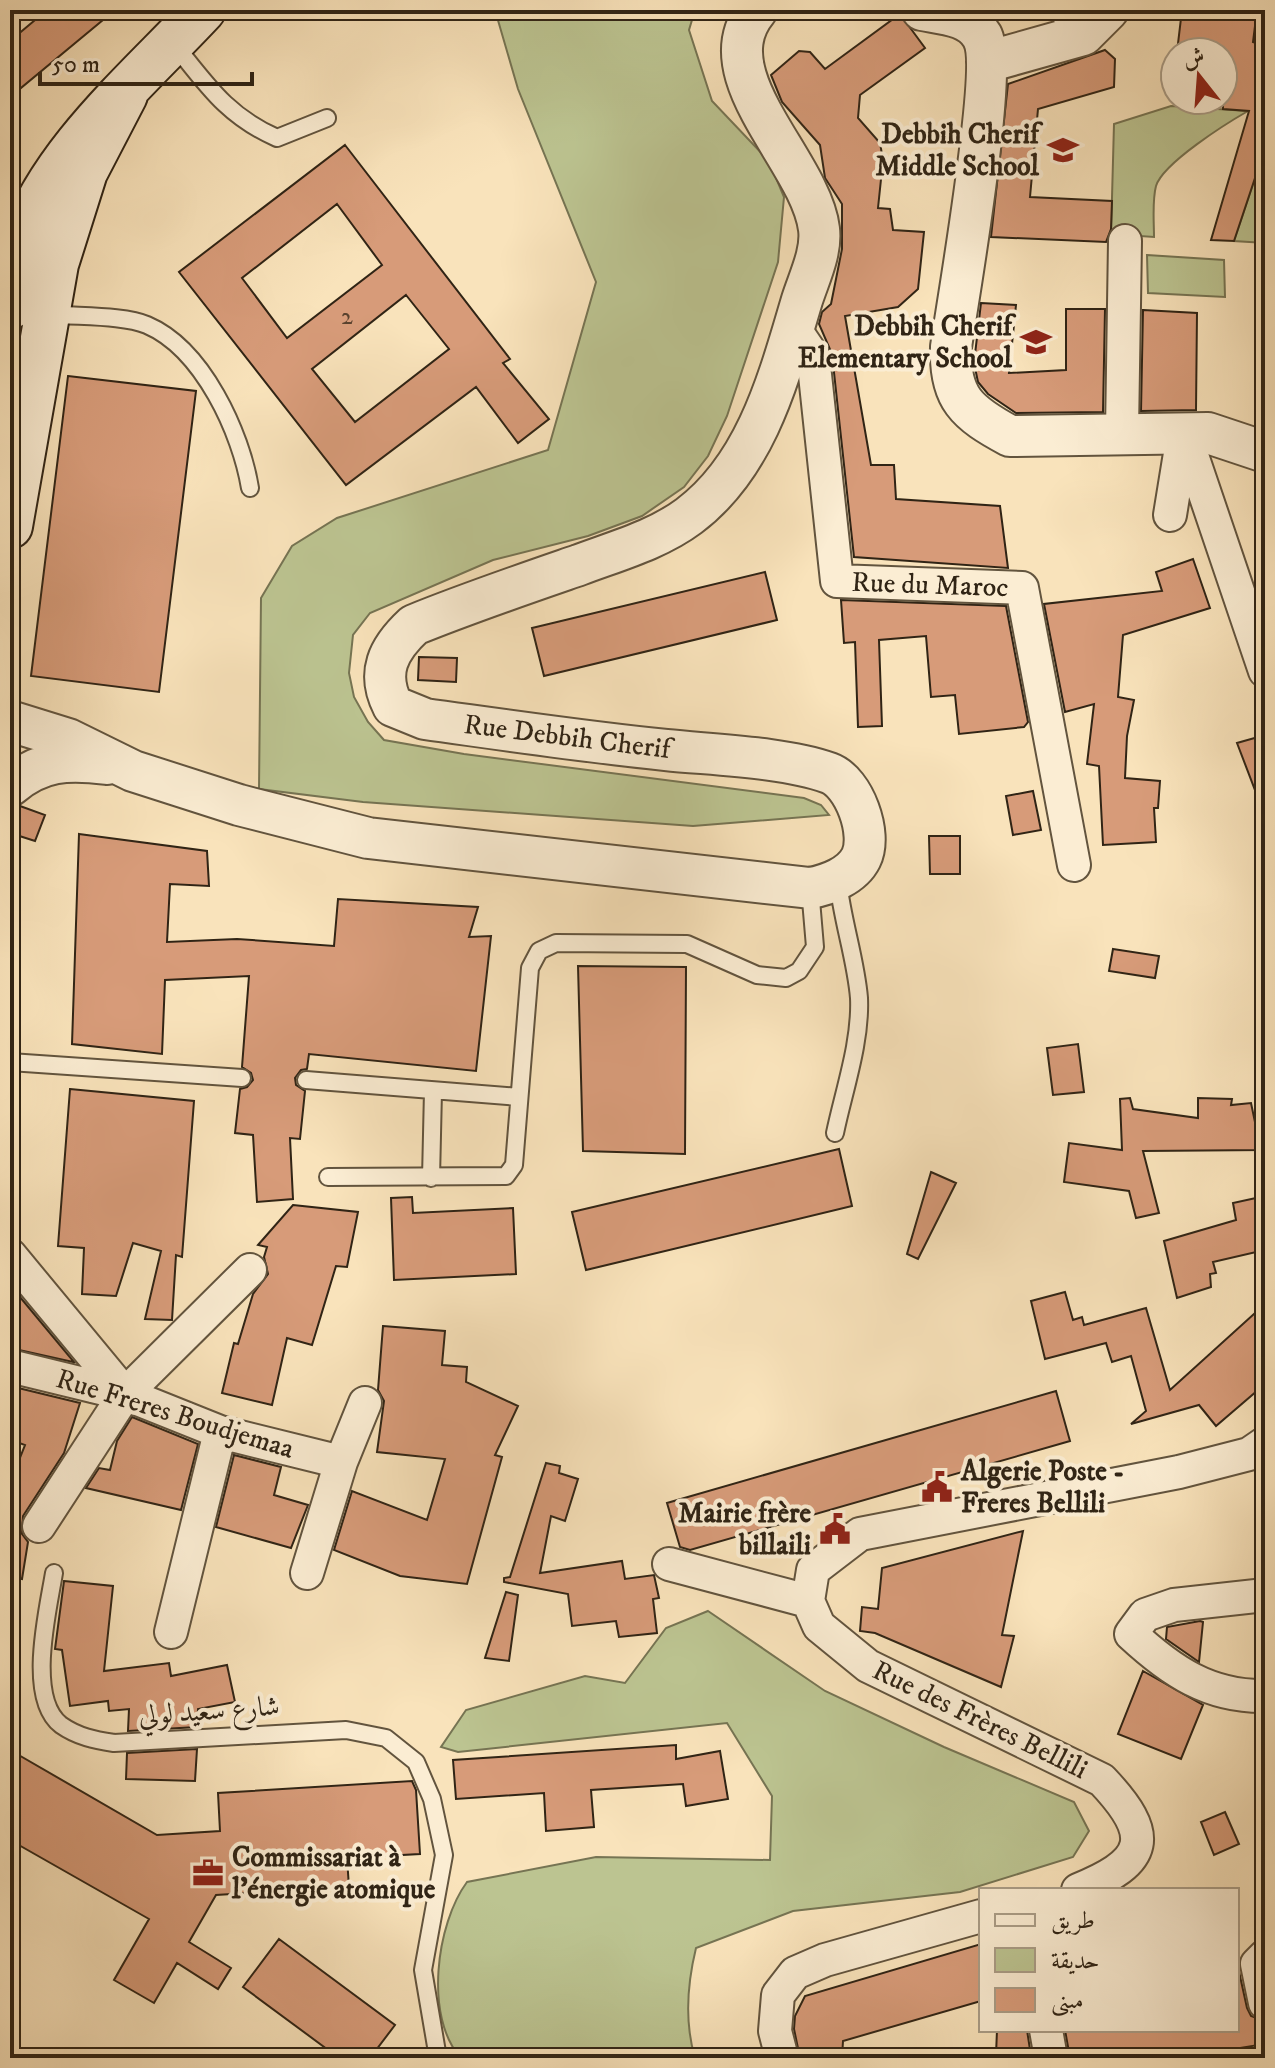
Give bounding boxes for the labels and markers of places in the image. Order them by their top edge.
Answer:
place label: Debbih Cherif Middle School [875,117,1044,184]
school or university icon: Debbih Cherif Middle School [1046,133,1080,167]
place label: Debbih Cherif Elementary School [798,309,1017,376]
school or university icon: Debbih Cherif Elementary School [1019,325,1053,359]
place label: Algerie Poste - Freres Bellili [960,1454,1124,1521]
public building icon: Algerie Poste - Freres Bellili [920,1470,954,1504]
place label: Mairie frère billaili [678,1496,811,1563]
public building icon: Mairie frère billaili [818,1512,852,1546]
place label: Commissariat à l'énergie atomique [231,1840,436,1908]
office icon: Commissariat à l'énergie atomique [191,1856,225,1890]

